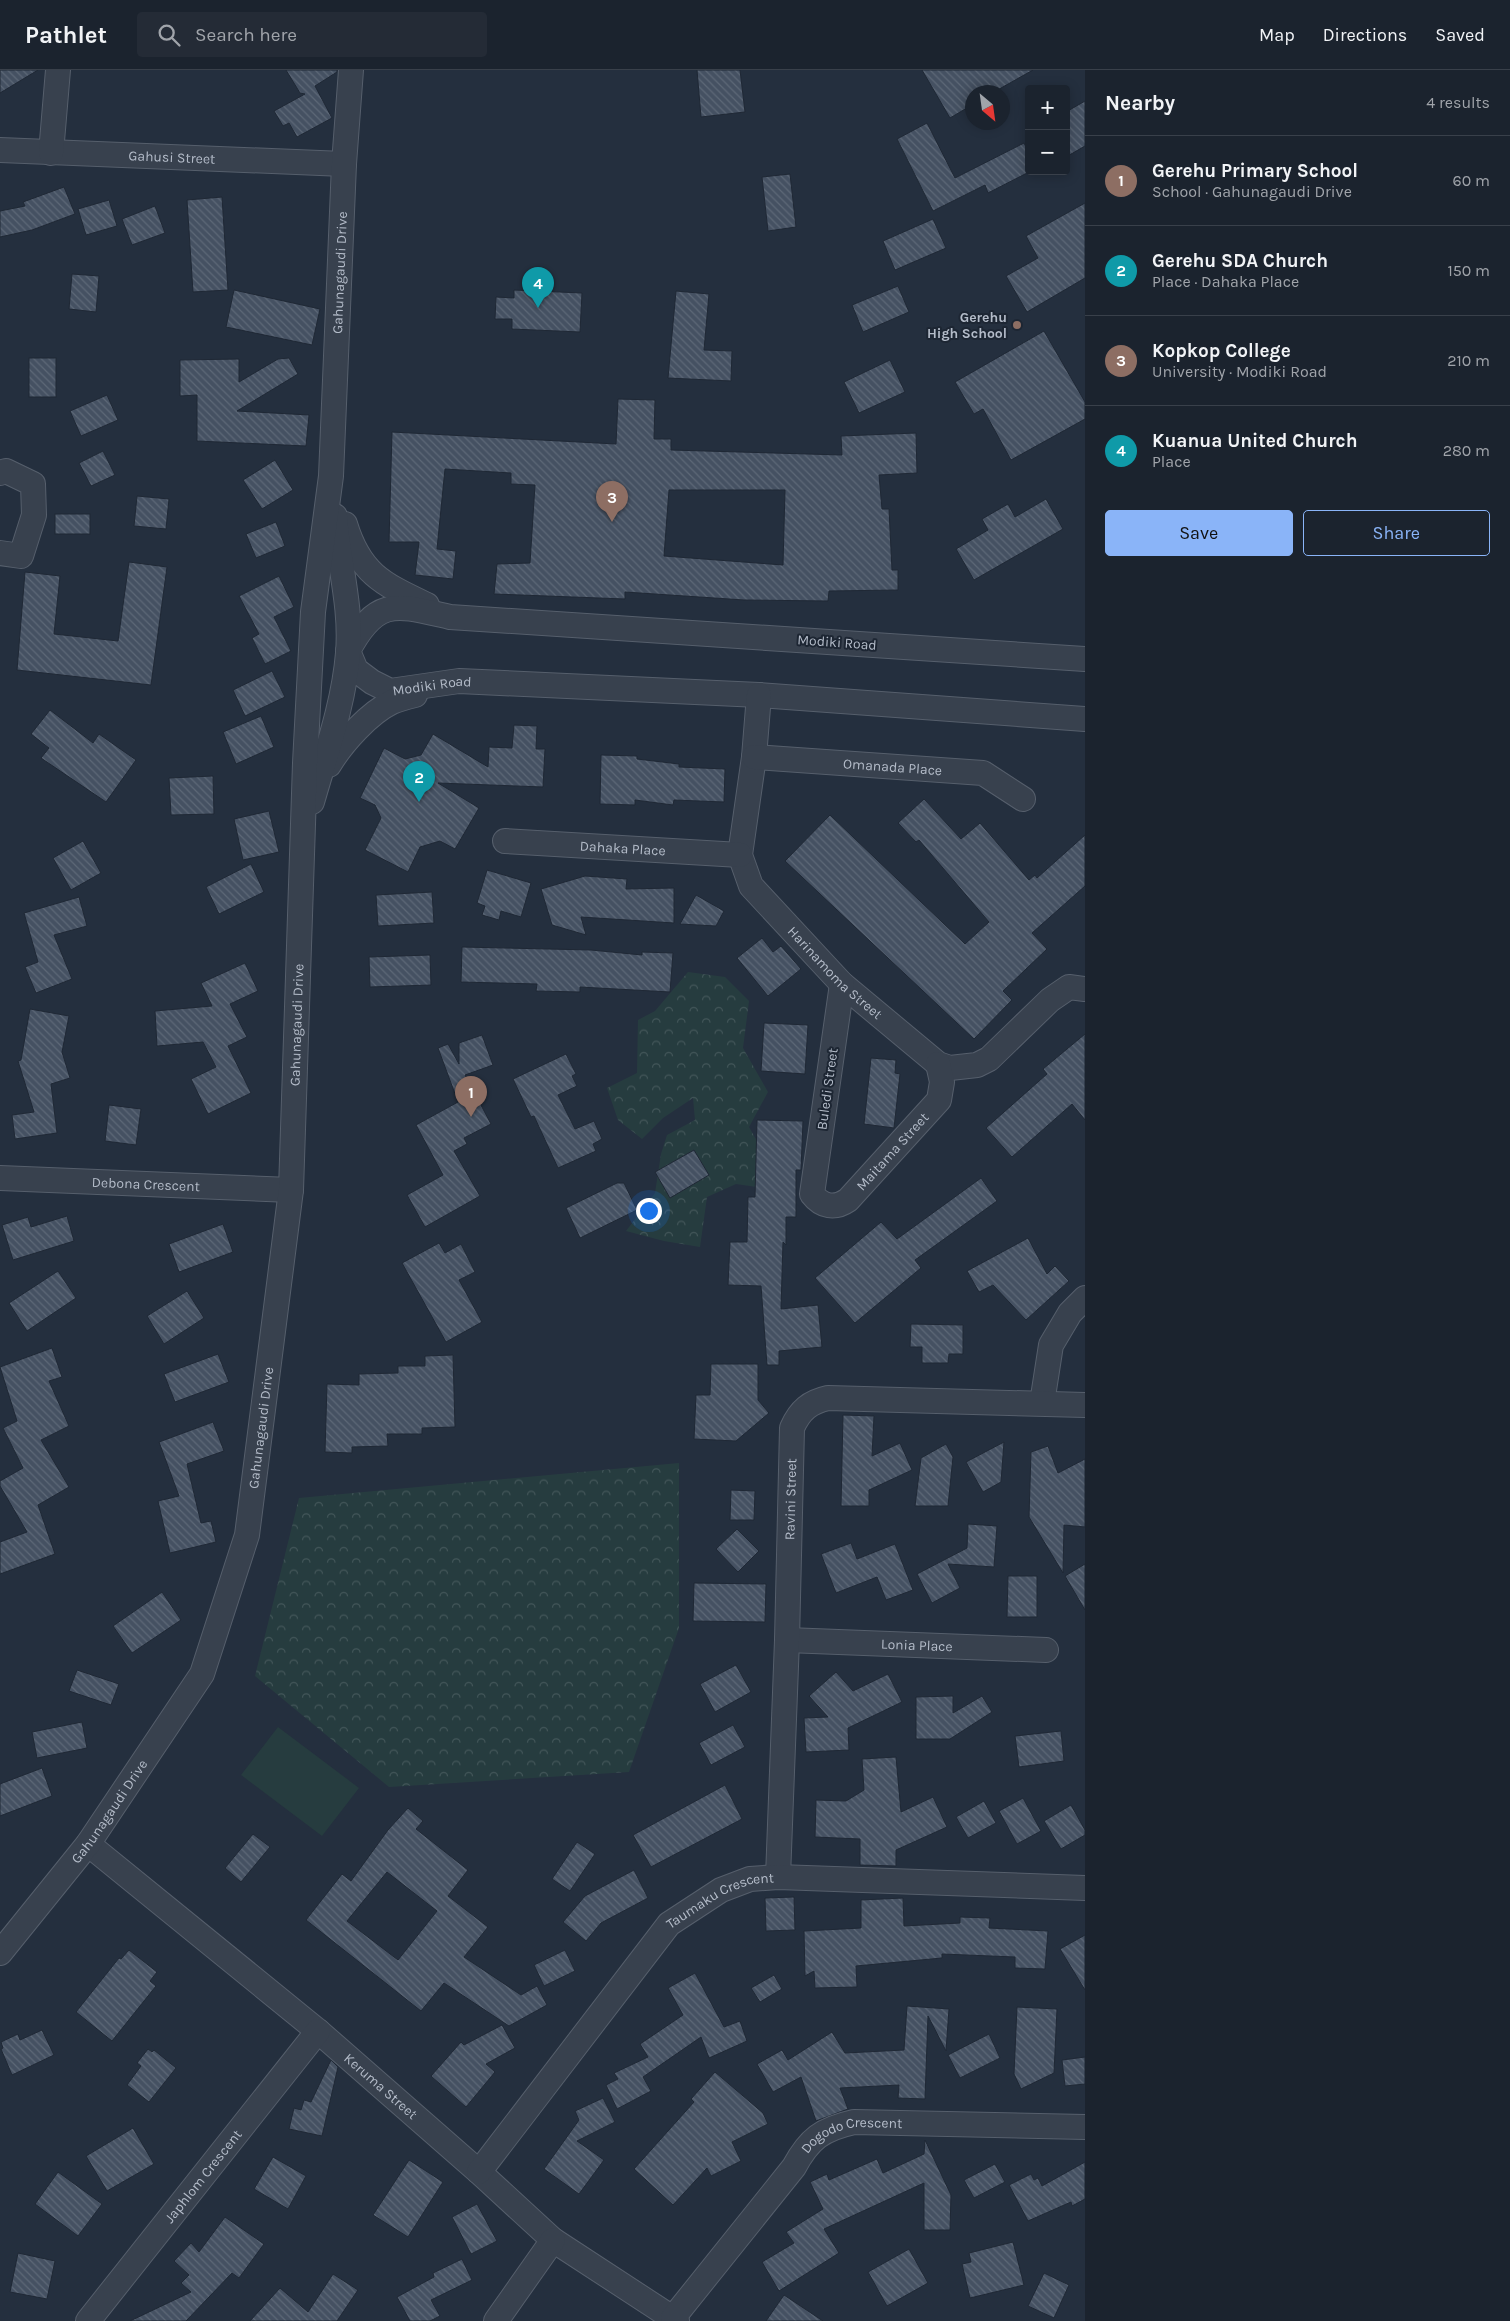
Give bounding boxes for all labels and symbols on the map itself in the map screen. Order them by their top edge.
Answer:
north arrow [965,85,1010,130]
street label: Gahusi Street [128,147,216,168]
street label: Gahunagaudi Drive [329,211,351,334]
pin: 4 [522,267,554,308]
place label: Gerehu High School [927,309,1007,342]
marker: Gerehu High School [1011,319,1023,331]
pin: 3 [596,481,628,522]
street label: Modiki Road [797,631,877,654]
street label: Modiki Road [391,673,472,700]
street label: Omanada Place [843,755,943,779]
pin: 2 [403,761,435,802]
street label: Dahaka Place [579,837,666,860]
street label: Harinamoma Street [784,923,886,1023]
street label: Gahunagaudi Drive [286,963,307,1086]
street label: Buledi Street [813,1047,842,1131]
pin: 1 [455,1076,487,1117]
street label: Maitama Street [853,1109,932,1194]
street label: Debona Crescent [91,1174,200,1195]
your location [636,1198,662,1224]
street label: Gahunagaudi Drive [245,1366,277,1490]
street label: Ravini Street [781,1458,800,1540]
street label: Lonia Place [881,1636,953,1655]
street label: Gahunagaudi Drive [68,1756,151,1867]
street label: Taumaku Crescent [663,1869,774,1933]
street label: Keruma Street [340,2050,421,2123]
street label: Dogodo Crescent [797,2114,902,2157]
street label: Japhlom Crescent [161,2126,246,2226]

